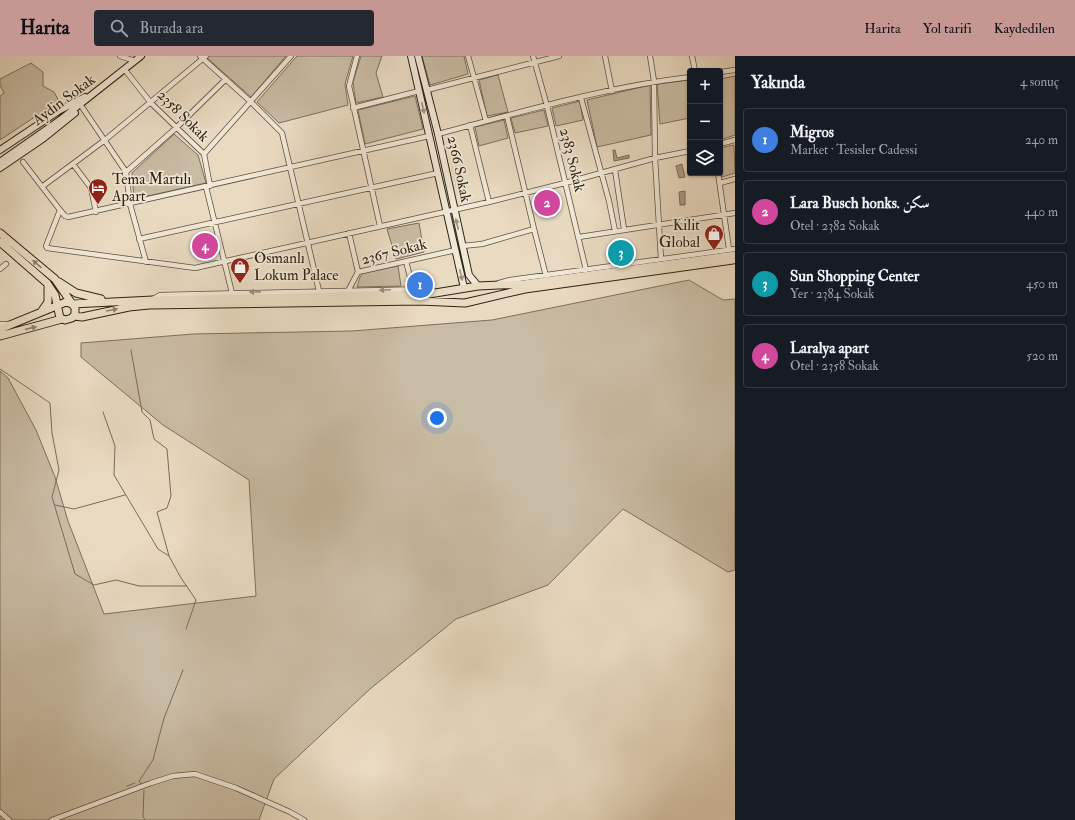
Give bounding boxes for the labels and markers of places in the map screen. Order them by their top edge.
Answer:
place label: Tema Martılı Apart [111,170,191,207]
hotel icon: Tema Martılı Apart [87,177,109,205]
pin: 2 [534,188,560,218]
place label: Kilit Global [659,216,700,252]
shop icon: Kilit Global [703,223,725,251]
pin: 4 [192,231,218,261]
pin: 3 [608,238,634,268]
place label: Osmanlı Lokum Palace [254,249,339,285]
shop icon: Osmanlı Lokum Palace [229,256,251,284]
pin: 1 [407,270,433,300]

